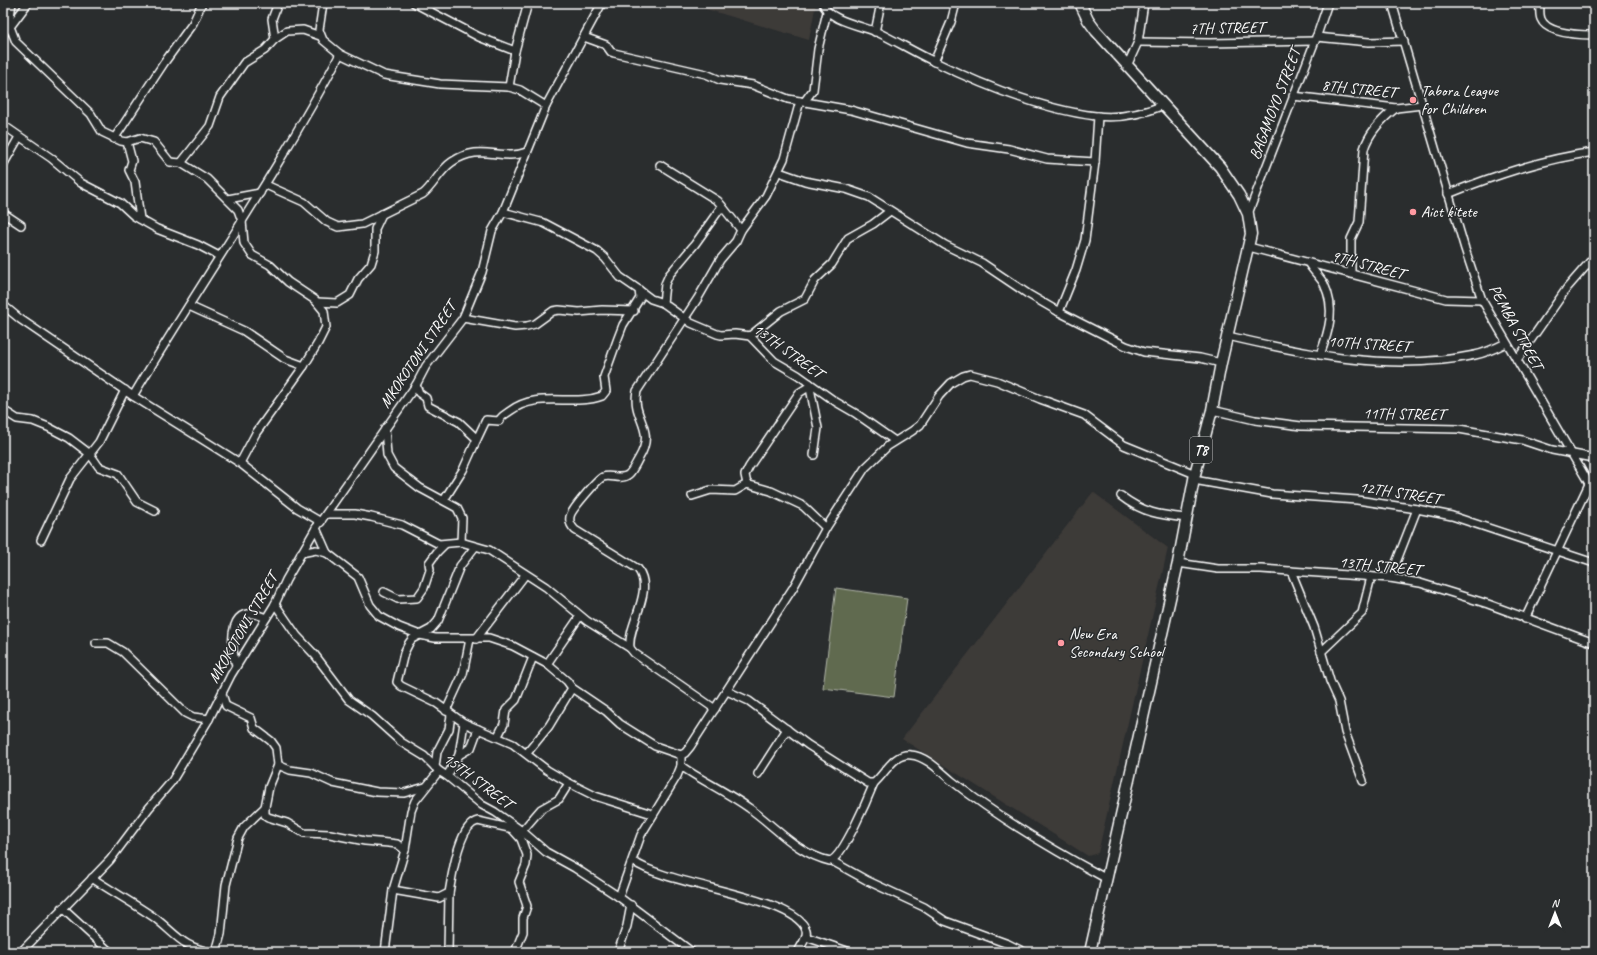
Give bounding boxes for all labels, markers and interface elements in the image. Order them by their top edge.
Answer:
street label: 7TH STREET [1189,17,1269,39]
street label: BAGAMOYO STREET [1245,42,1307,162]
street label: 8TH STREET [1321,75,1402,103]
place label: Tabora League for Children [1421,81,1500,119]
marker: Tabora League for Children [1408,95,1418,105]
place label: Aict kitete [1421,202,1478,222]
marker: Aict kitete [1408,207,1418,217]
street label: 9TH STREET [1329,246,1411,286]
street label: PEMBA STREET [1484,281,1549,376]
street label: MKOKOTONI STREET [375,294,463,412]
street label: 13TH STREET [749,319,831,386]
street label: 10TH STREET [1327,331,1415,357]
street label: 11TH STREET [1363,403,1450,425]
road number: T8 [1190,437,1212,463]
street label: 12TH STREET [1358,477,1447,510]
street label: 13TH STREET [1338,552,1426,581]
street label: MKOKOTONI STREET [203,565,285,687]
place label: New Era Secondary School [1069,624,1167,662]
marker: New Era Secondary School [1056,638,1066,648]
street label: 15TH STREET [439,748,520,816]
north arrow [1535,893,1575,933]
text: N [1552,896,1561,910]

